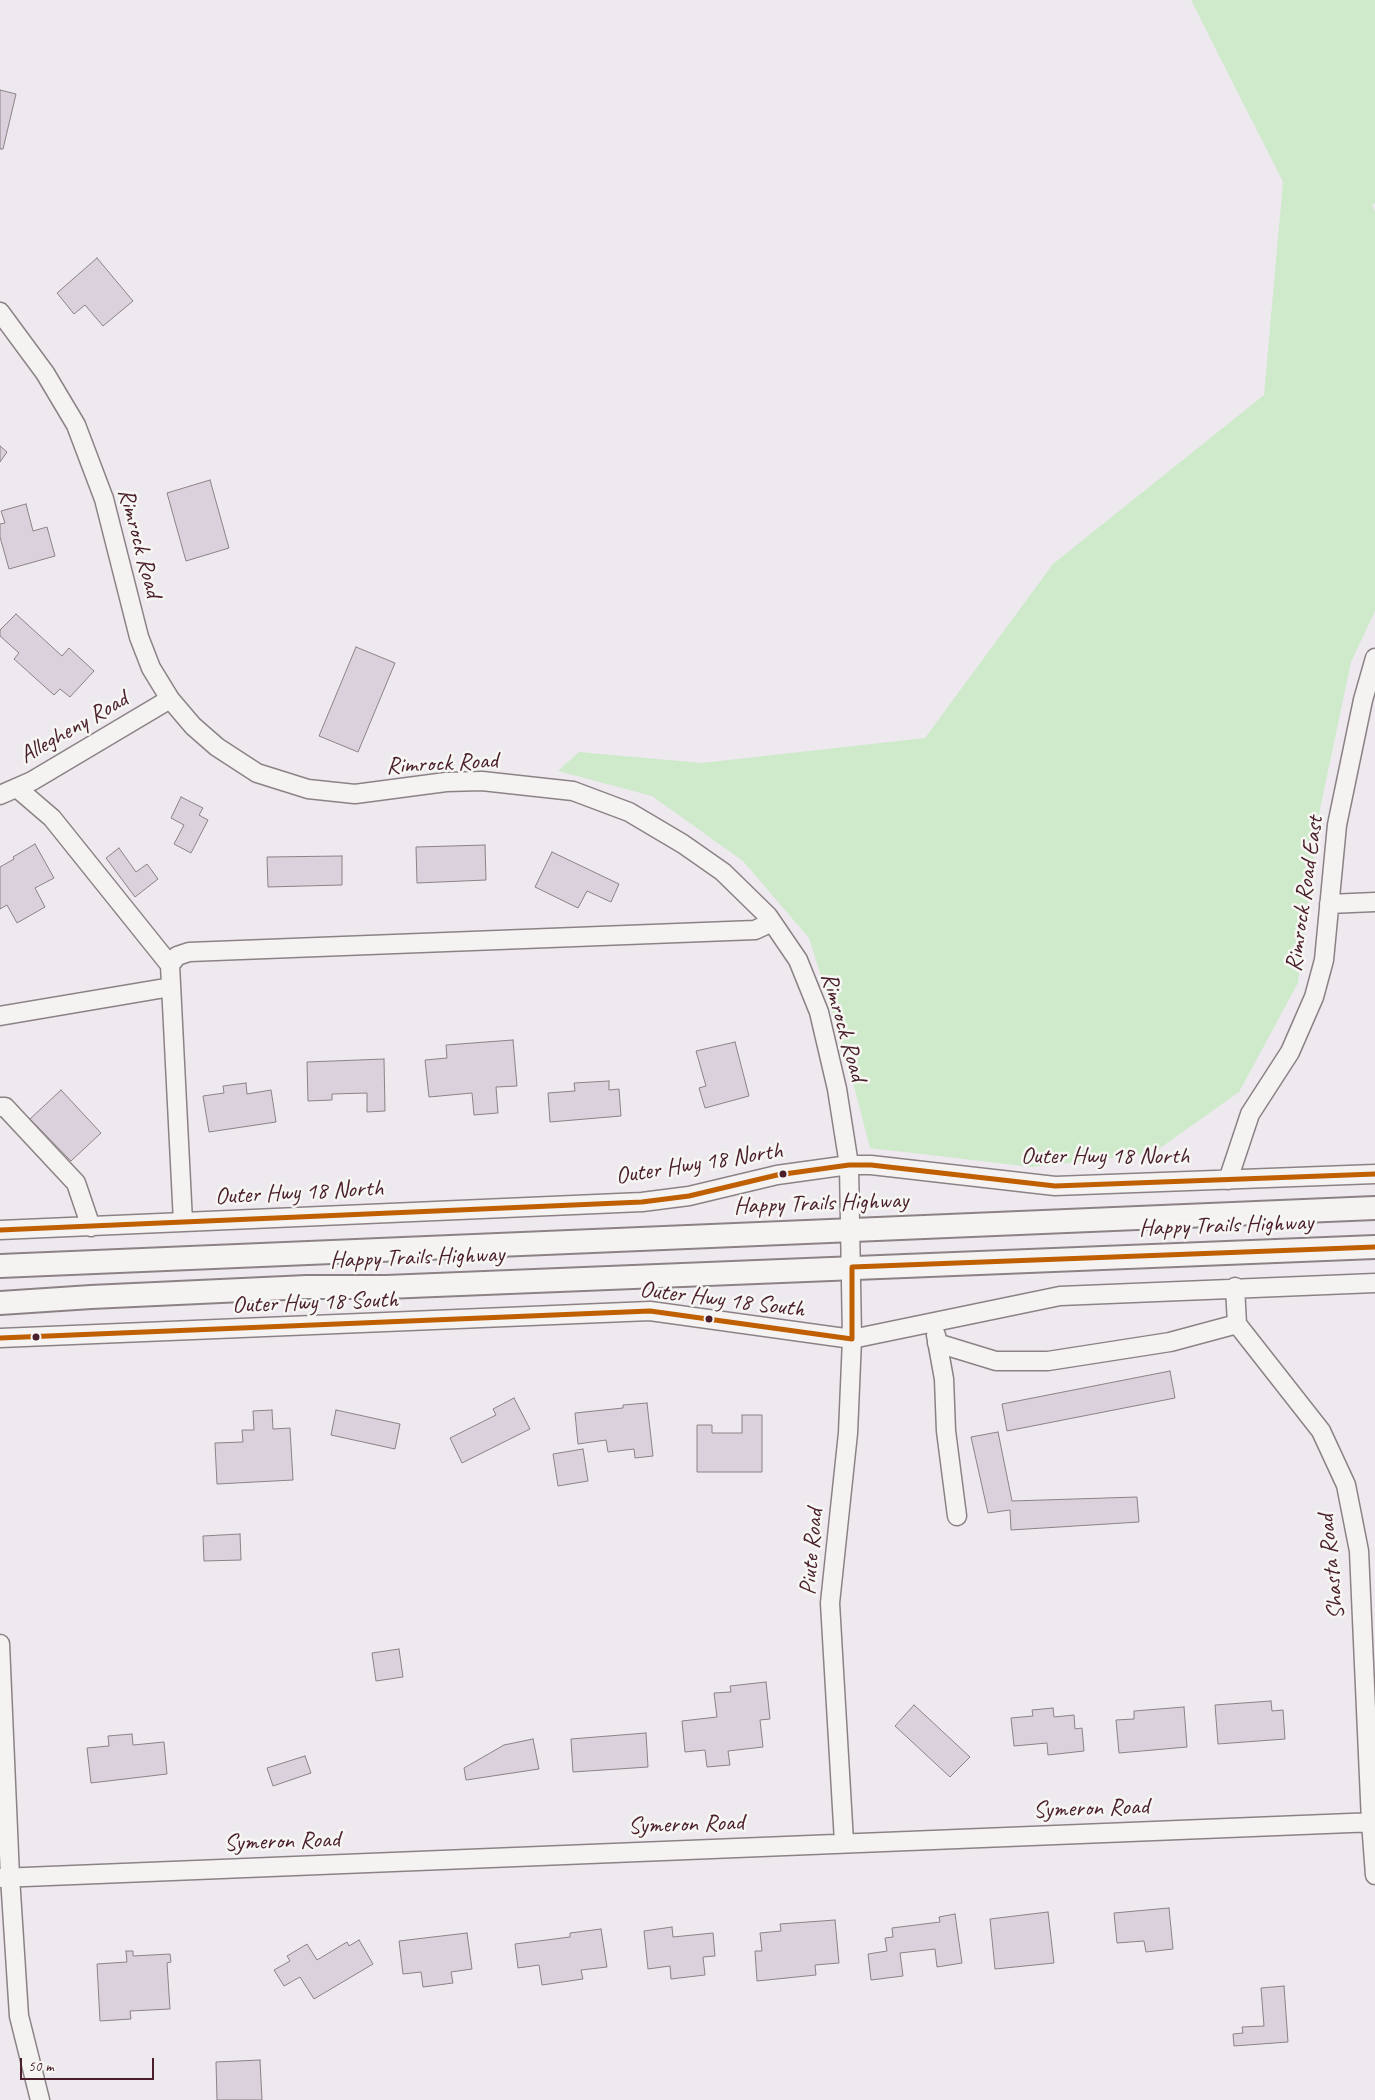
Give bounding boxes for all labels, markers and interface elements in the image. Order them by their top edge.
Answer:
street label: Rimrock Road [111,485,167,601]
street label: Allegheny Road [15,685,133,771]
street label: Rimrock Road [386,747,498,781]
street label: Rimrock Road East [1280,814,1330,974]
street label: Rimrock Road [814,969,872,1085]
street label: Outer Hwy 18 North [613,1137,785,1191]
street label: Outer Hwy 18 North [1021,1143,1189,1171]
unlabelled marker [778,1169,788,1179]
street label: Outer Hwy 18 North [214,1174,384,1212]
street label: Happy Trails Highway [733,1187,909,1221]
street label: Happy Trails Highway [1138,1209,1314,1243]
street label: Happy Trails Highway [329,1241,505,1275]
street label: Outer Hwy 18 South [638,1276,806,1324]
street label: Outer Hwy 18 South [232,1286,398,1320]
unlabelled marker [704,1314,714,1324]
unlabelled marker [31,1332,41,1342]
street label: Piute Road [794,1508,830,1596]
street label: Shasta Road [1312,1513,1352,1621]
street label: Symeron Road [1033,1793,1149,1825]
street label: Symeron Road [628,1809,744,1841]
street label: Symeron Road [224,1826,340,1858]
scale bar [22,2048,156,2080]
text: 50 m [28,2057,54,2076]

